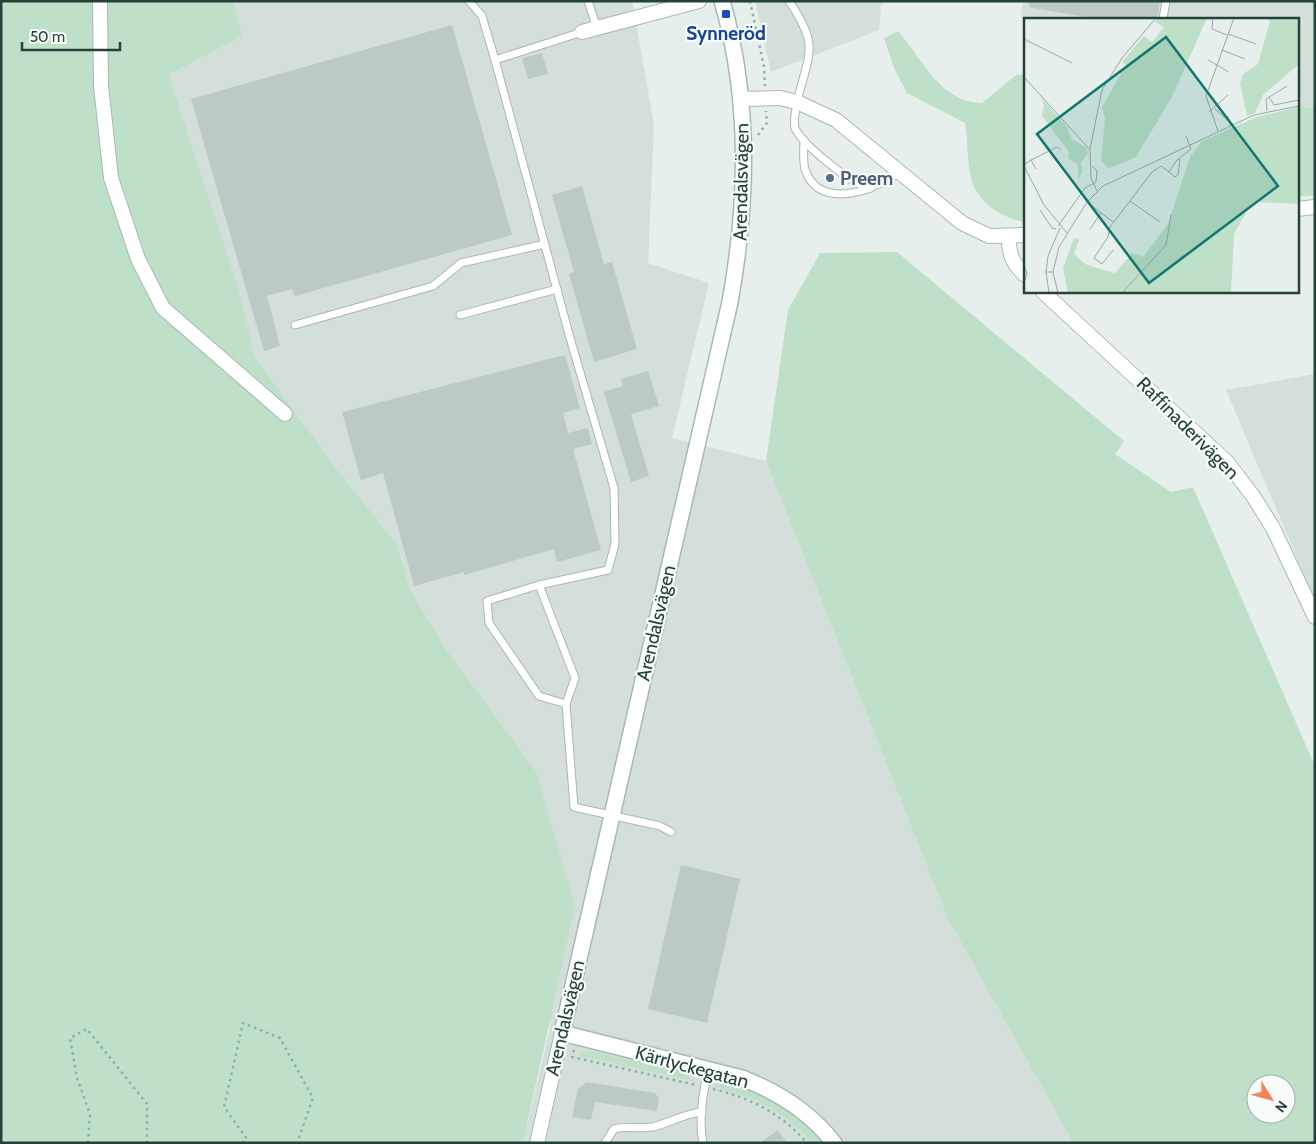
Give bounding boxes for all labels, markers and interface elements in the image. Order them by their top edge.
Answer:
marker: Synneröd [720,8,732,20]
inset map [1024,18,1298,292]
scale bar [22,20,120,52]
place label: Synneröd [686,22,766,45]
text: 50 m [30,28,65,46]
street label: Arendalsvägen [728,123,754,241]
place label: Preem [840,167,893,190]
marker: Preem [824,172,836,184]
street label: Raffinaderivägen [1132,372,1244,484]
street label: Arendalsvägen [632,563,680,683]
street label: Arendalsvägen [541,958,589,1078]
street label: Kärrlyckegatan [633,1041,751,1093]
north arrow [1246,1074,1296,1124]
text: N [1271,1097,1292,1116]

